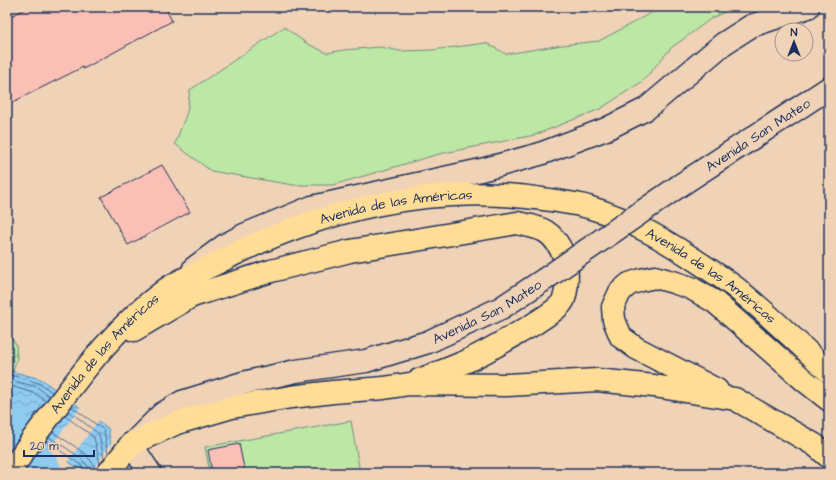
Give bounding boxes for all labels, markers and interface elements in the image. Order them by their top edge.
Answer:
north arrow [774,22,814,62]
text: N [791,25,798,40]
street label: Avenida San Mateo [702,94,815,177]
street label: Avenida de las Américas [317,185,473,230]
street label: Avenida de las Américas [642,223,780,329]
street label: Avenida San Mateo [429,275,546,350]
street label: Avenida de las Américas [46,289,164,418]
scale bar [24,432,94,458]
text: 20 m [30,438,59,455]

